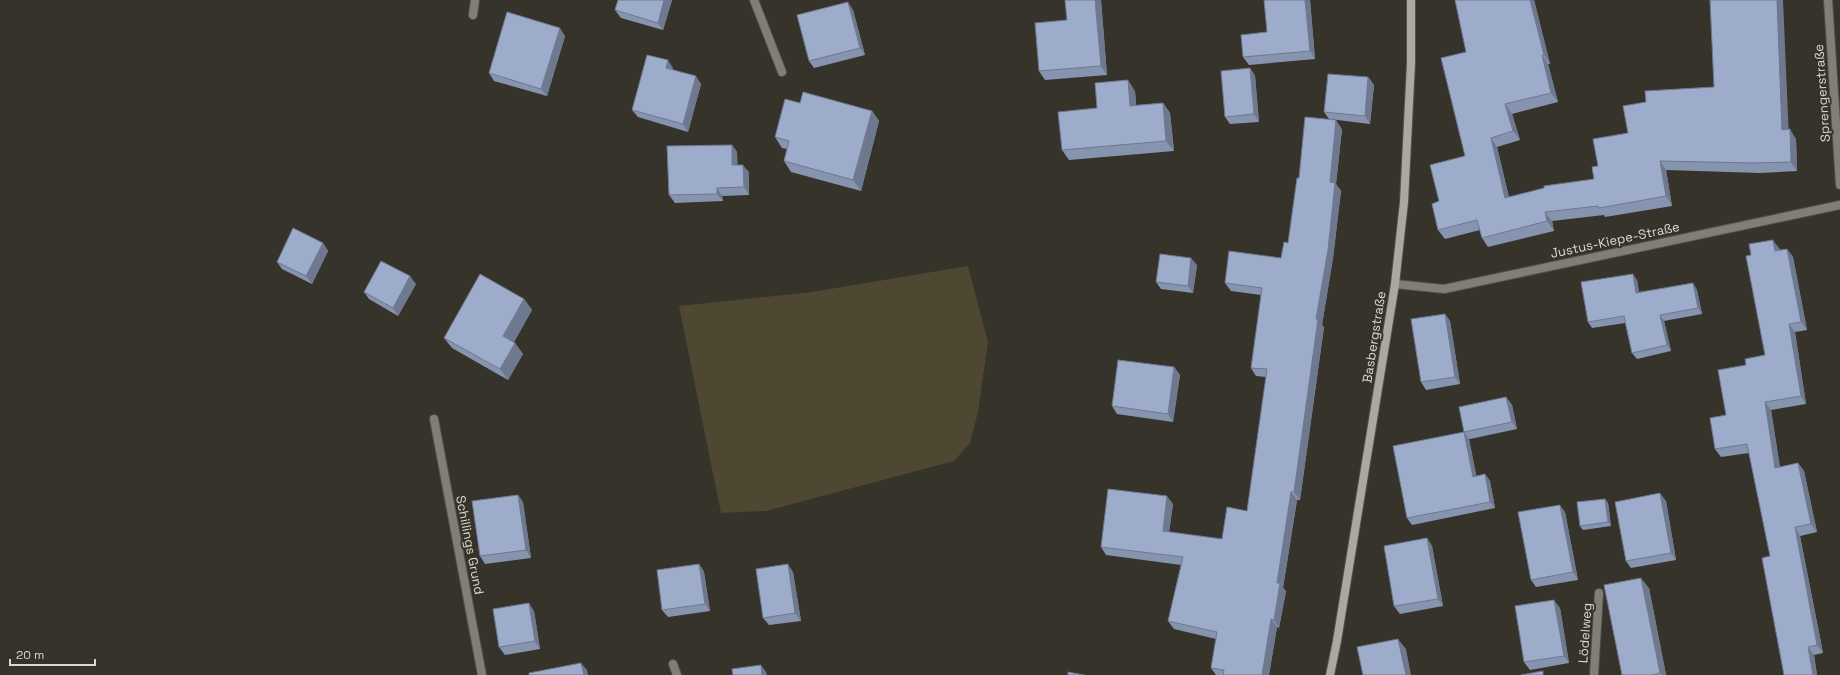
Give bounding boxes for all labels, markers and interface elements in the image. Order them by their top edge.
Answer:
street label: Sprengerstraße [1810,43,1834,143]
street label: Justus-Kiepe-Straße [1549,218,1681,262]
street label: Basbergstraße [1358,290,1390,384]
street label: Schillings Grund [452,494,488,596]
street label: Lödelweg [1574,602,1596,664]
scale bar [10,641,95,667]
text: 20 m [16,647,44,663]

